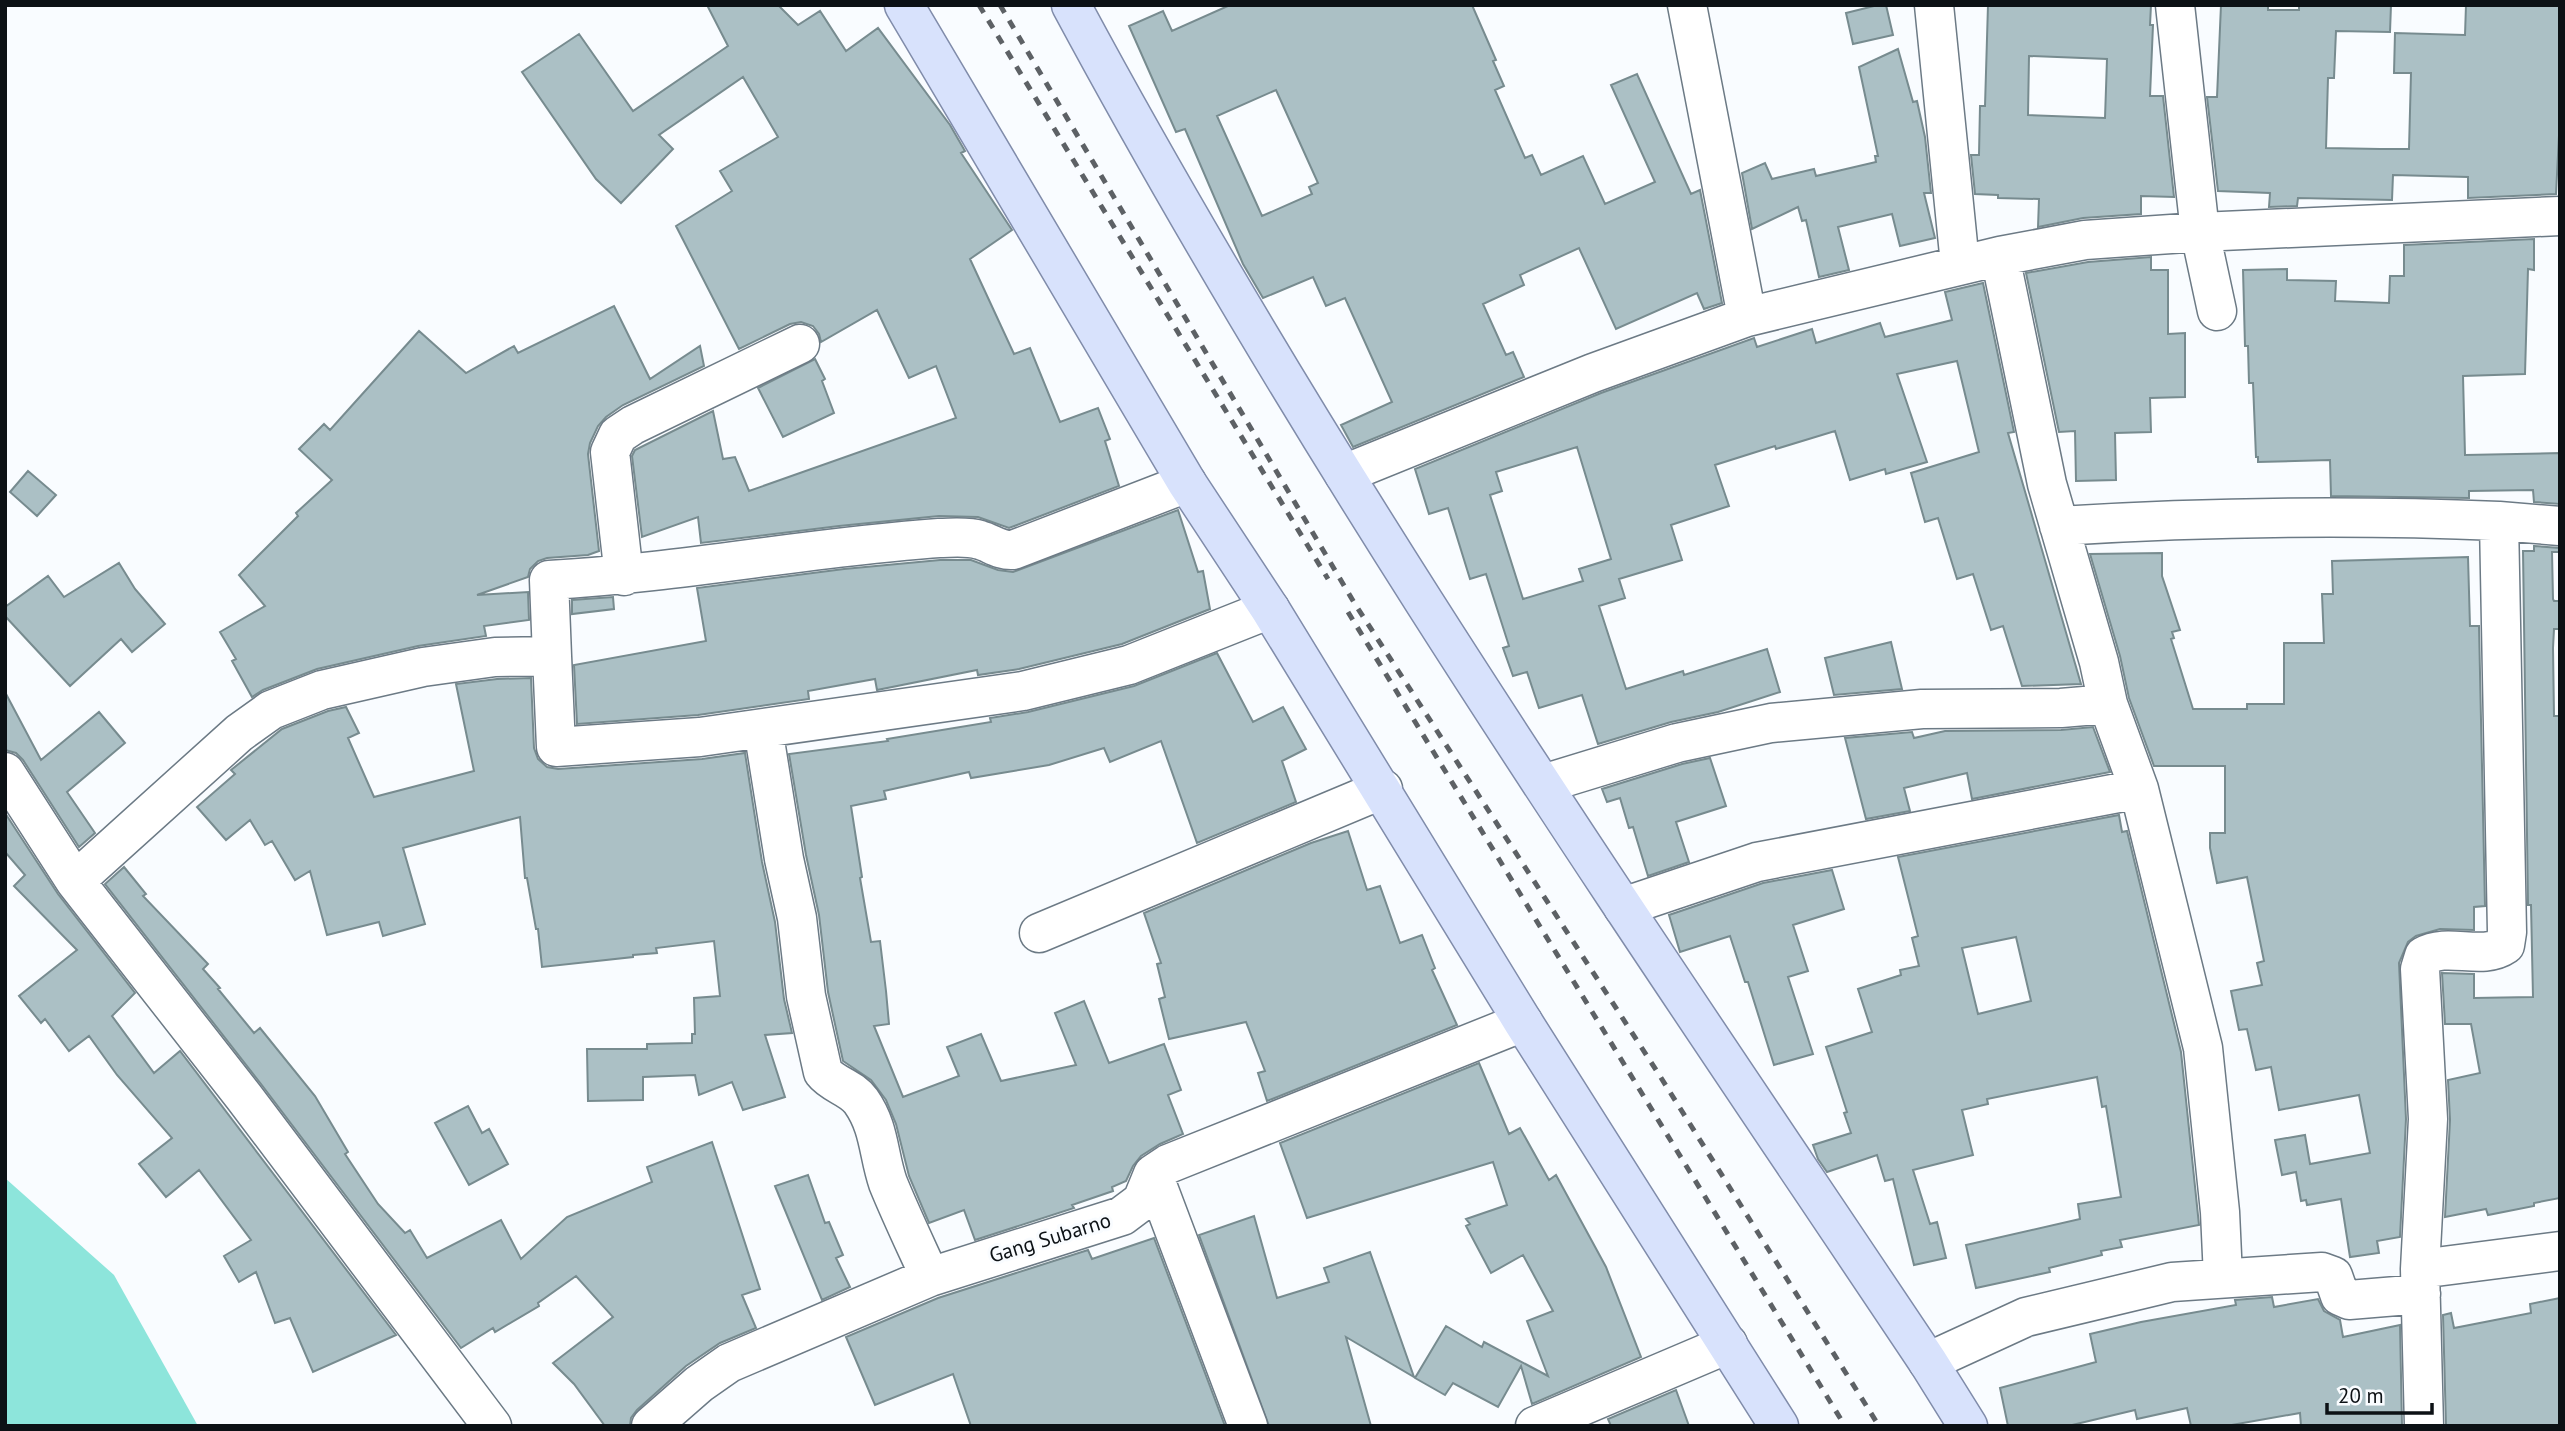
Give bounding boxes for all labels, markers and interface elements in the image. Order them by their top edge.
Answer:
street label: Gang Subarno [986,1206,1114,1269]
scale bar [2327,1372,2432,1416]
text: 20 m [2338,1382,2384,1409]

